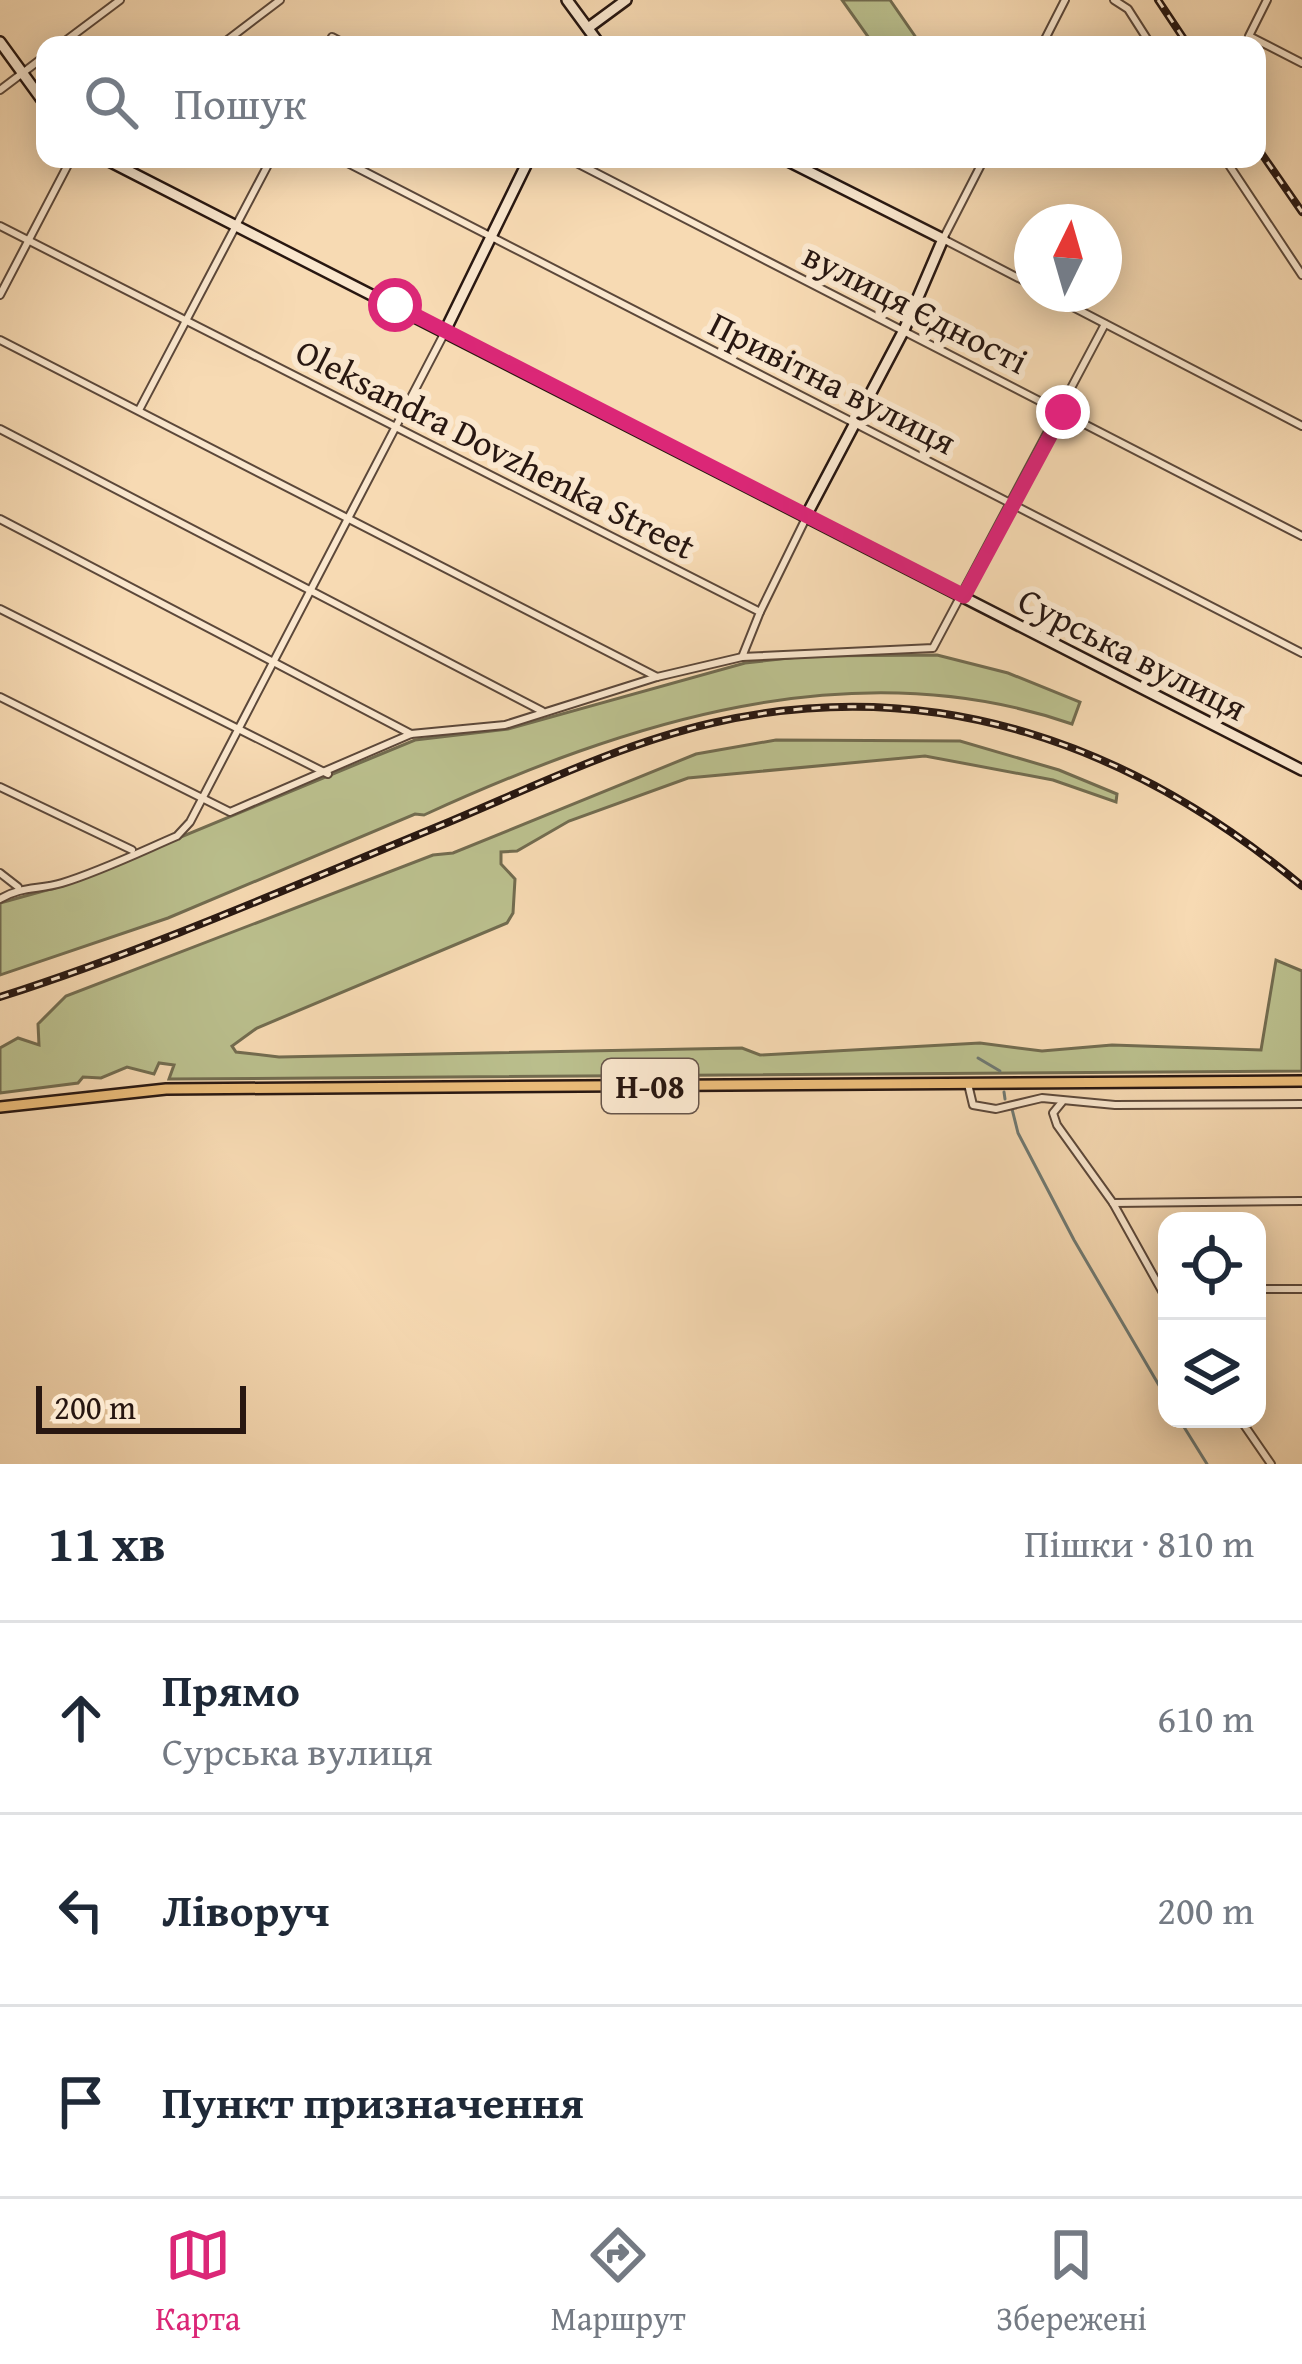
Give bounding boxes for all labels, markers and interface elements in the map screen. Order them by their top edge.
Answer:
search box [36,36,1266,168]
icon: search [78,69,144,135]
text: Пошук [174,70,307,135]
north arrow [1014,204,1122,312]
street label: вулиця Єдності [794,228,1038,386]
route start [368,278,422,332]
street label: Привітна вулиця [700,297,966,467]
street label: Oleksandra Dovzhenka Street [287,324,705,572]
route end [1036,385,1090,439]
street label: Сурська вулиця [1010,573,1256,733]
road number: Н-08 [602,1059,698,1113]
map controls [1158,1212,1266,1428]
button: locate [1158,1212,1266,1320]
button: layers [1158,1320,1266,1428]
scale bar [36,1380,246,1433]
text: 200 m [54,1383,136,1431]
text: 11 хв [48,1505,166,1580]
text: Пішки · 810 m [1024,1514,1254,1571]
text: Прямо [162,1657,300,1722]
icon: ahead [48,1685,114,1751]
text: 610 m [1157,1689,1254,1746]
text: Сурська вулиця [162,1722,433,1779]
icon: left [48,1877,114,1943]
text: Ліворуч [162,1877,330,1942]
text: 200 m [1157,1881,1254,1938]
icon: arrive [48,2069,114,2135]
text: Пункт призначення [162,2069,584,2134]
tab: Карта [155,2222,241,2342]
tab: Маршрут [551,2222,686,2342]
tab: Збережені [996,2222,1147,2342]

